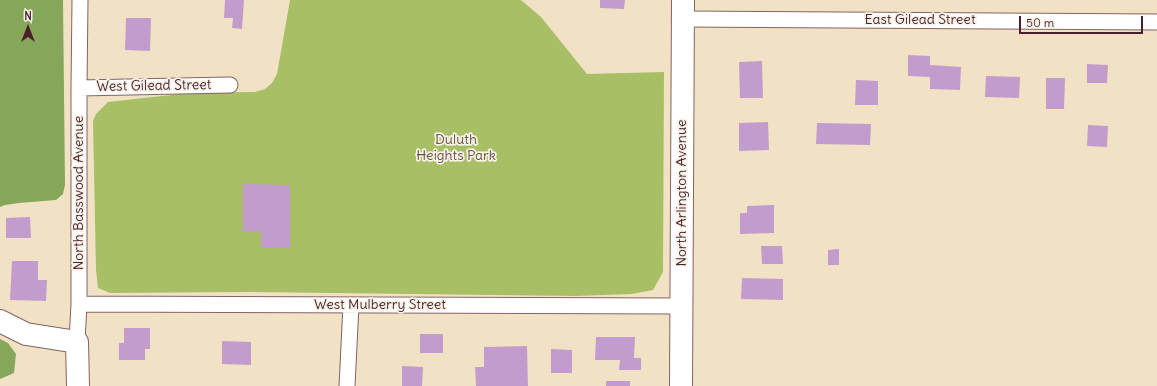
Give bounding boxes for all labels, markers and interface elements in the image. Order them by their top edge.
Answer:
north arrow [8,8,48,48]
scale bar [1021,8,1145,34]
text: N [24,9,32,23]
street label: East Gilead Street [864,12,976,28]
text: 50 m [1026,15,1054,30]
street label: West Gilead Street [96,77,212,95]
street label: North Basswood Avenue [71,116,87,270]
street label: North Arlington Avenue [674,119,690,267]
park label: Duluth Heights Park [416,132,496,164]
street label: West Mulberry Street [314,297,446,313]

